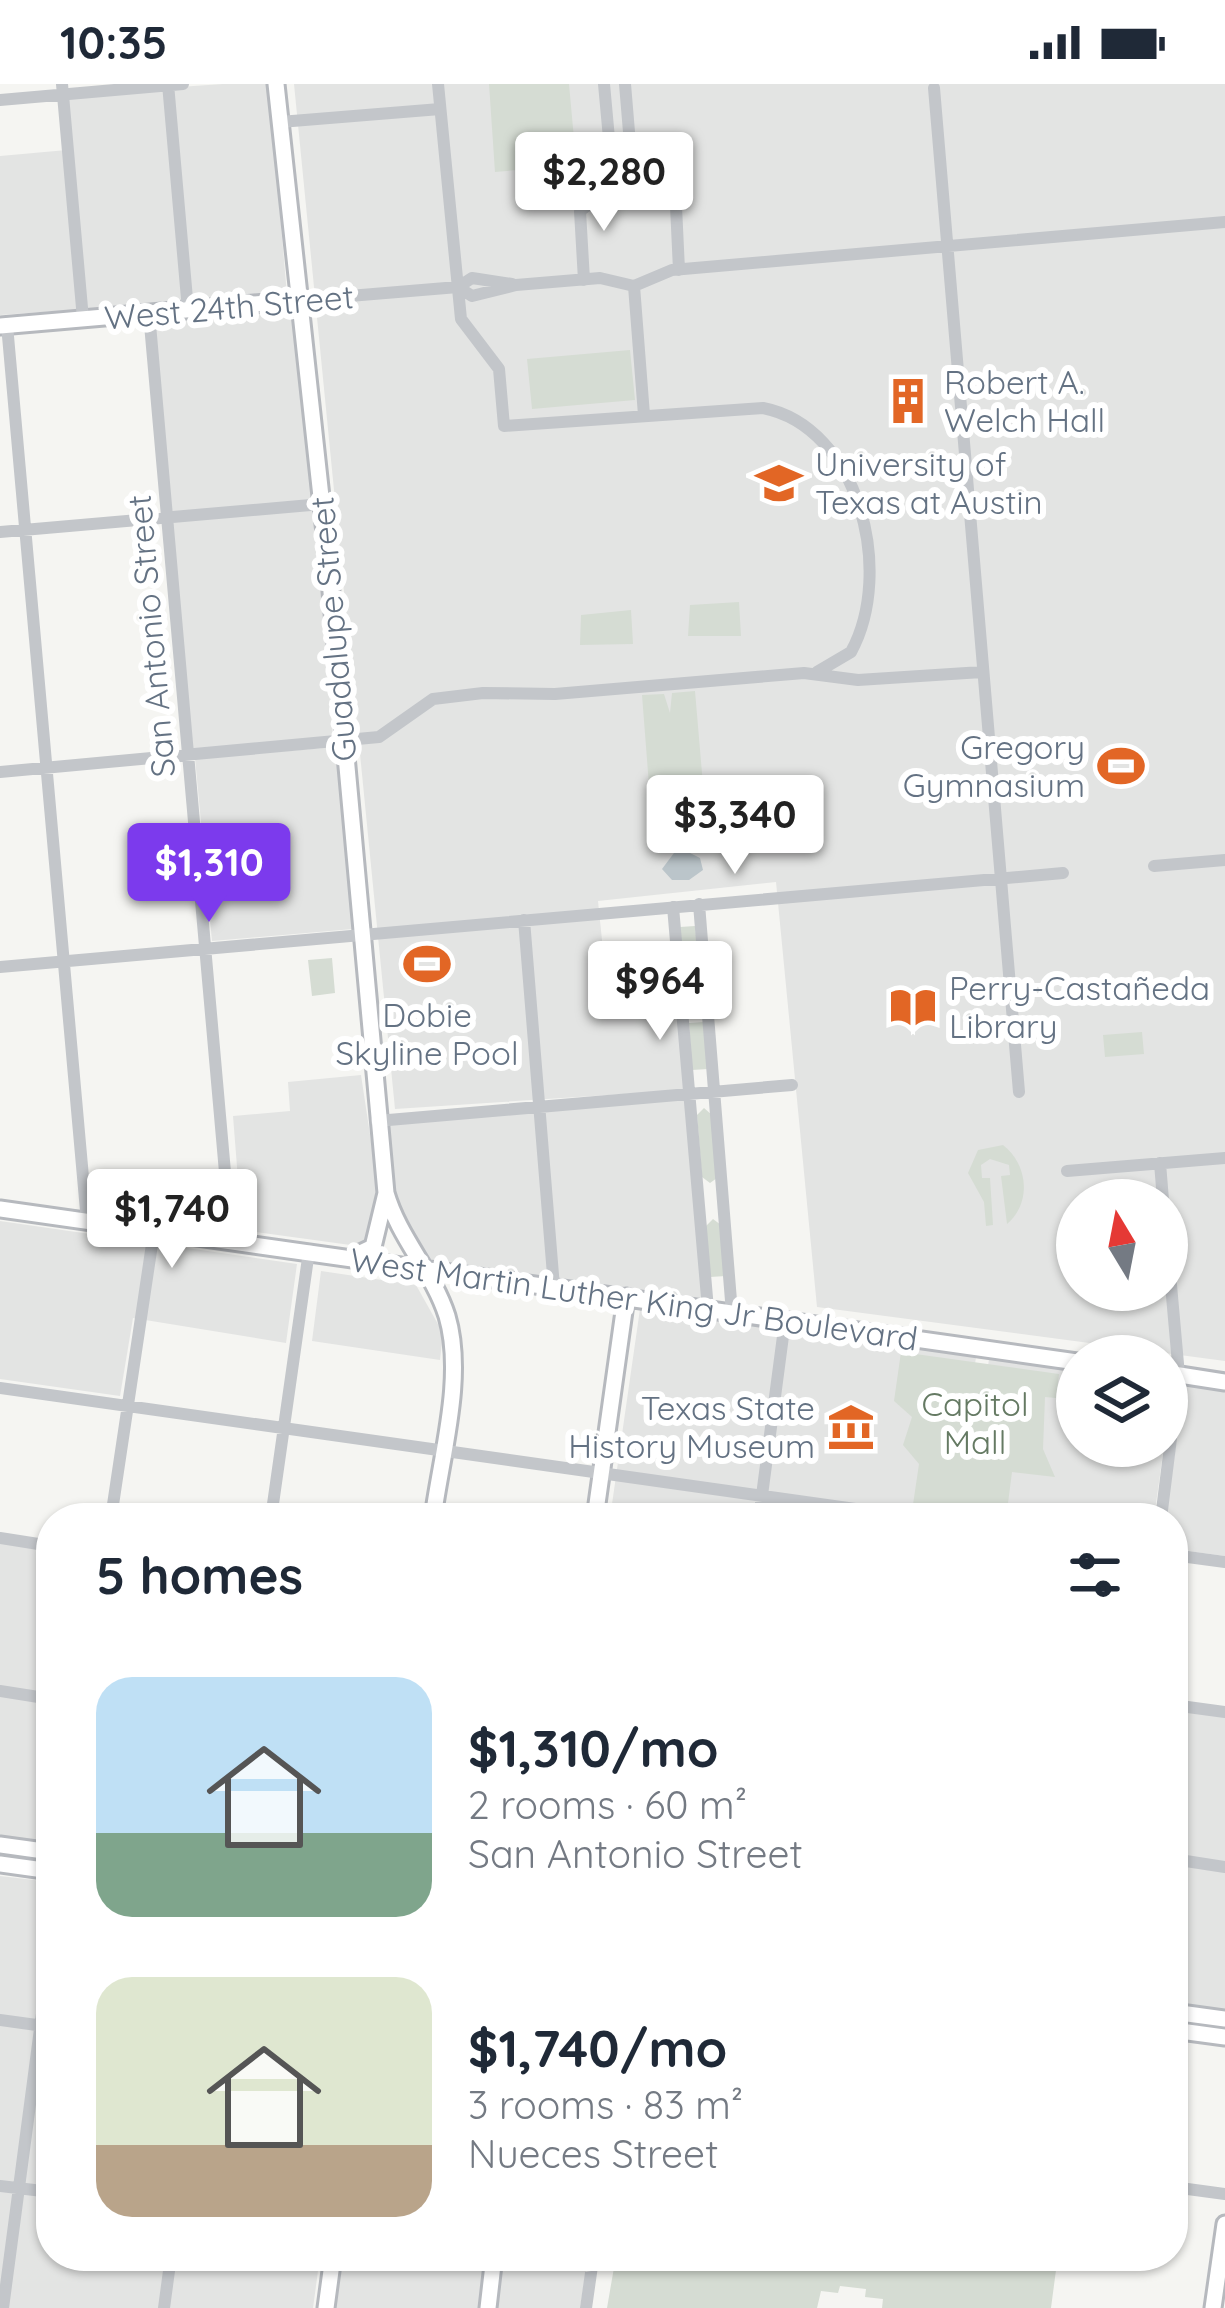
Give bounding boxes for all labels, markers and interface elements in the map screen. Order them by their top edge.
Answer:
text: 10:35 [60,14,168,70]
pin: $2,280 [506,132,702,234]
text: $2,280 [542,146,666,195]
street label: West 24th Street [103,275,355,338]
place label: Robert A. Welch Hall [944,361,1105,440]
building icon: Robert A. Welch Hall [883,376,933,426]
place label: University of Texas at Austin [815,443,1043,522]
school or university icon: University of Texas at Austin [754,458,804,508]
street label: San Antonio Street [118,493,183,779]
street label: Guadalupe Street [300,495,365,763]
place label: Gregory Gymnasium [903,726,1085,805]
sports icon: Gregory Gymnasium [1096,741,1146,791]
pin: $3,340 [637,775,833,877]
text: $3,340 [674,789,796,838]
pin: $1,310 [111,823,307,925]
text: $1,310 [154,837,264,886]
sports icon: Dobie Skyline Pool [402,939,452,989]
pin: $964 [589,941,731,1043]
text: $964 [615,955,705,1004]
place label: Perry-Castañeda Library [949,967,1210,1046]
library icon: Perry-Castañeda Library [888,982,938,1032]
place label: Dobie Skyline Pool [335,994,519,1073]
pin: $1,740 [74,1169,270,1271]
north arrow [1056,1179,1188,1311]
map controls [1056,1179,1188,1467]
text: $1,740 [114,1183,230,1232]
street label: West Martin Luther King Jr Boulevard [348,1238,920,1359]
button: layers [1056,1335,1188,1467]
park label: Capitol Mall [921,1383,1029,1462]
place label: Texas State History Museum [568,1387,815,1466]
museum icon: Texas State History Museum [826,1402,876,1452]
icon: filters [1062,1542,1128,1608]
text: 5 homes [96,1543,303,1607]
text: $1,310/mo [468,1716,719,1780]
icon: home [192,1725,336,1869]
text: 2 rooms · 60 m² [468,1780,747,1829]
text: San Antonio Street [468,1829,803,1878]
text: $1,740/mo [468,2016,727,2080]
icon: home [192,2025,336,2169]
text: 3 rooms · 83 m² [468,2080,743,2129]
text: Nueces Street [468,2129,718,2178]

